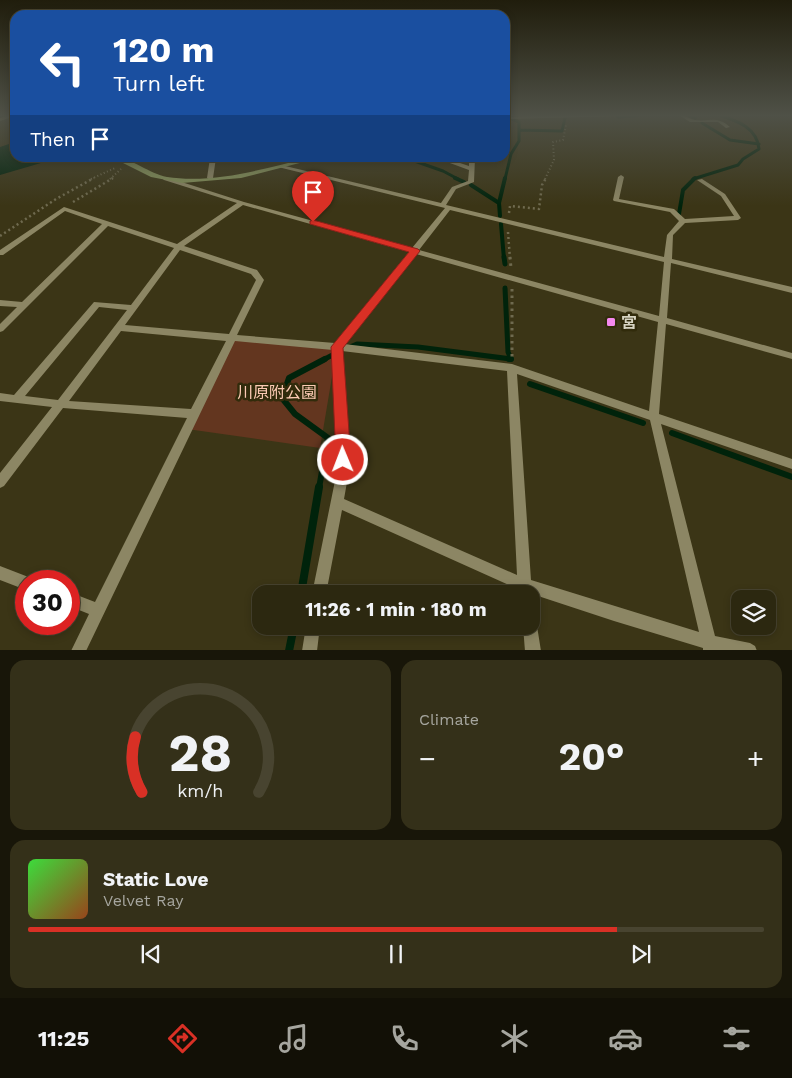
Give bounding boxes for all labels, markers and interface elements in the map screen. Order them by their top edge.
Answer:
text: 120 m [113,29,214,71]
icon: left [30,30,95,95]
text: Turn left [113,71,205,96]
icon: arrive [86,125,114,153]
text: Then [30,128,76,151]
pin [292,171,334,222]
icon: arrive [299,178,327,206]
place label: 宮 [621,313,637,332]
marker: 宮 [605,316,617,328]
park label: 川原附公園 [237,383,317,402]
position arrow [316,433,368,485]
speed limit sign: 30 [15,570,80,635]
map controls [731,590,776,635]
button: layers [731,590,776,635]
text: 11:26 · 1 min · 180 m [305,598,487,621]
text: Climate [419,710,479,729]
text: 28 [169,723,232,784]
text: 20° [559,735,624,779]
text: − [419,742,436,775]
text: + [747,742,764,775]
text: km/h [177,780,224,801]
text: Static Love [103,868,208,891]
text: Velvet Ray [103,891,183,910]
icon: previous [137,940,165,968]
icon: pause [382,940,410,968]
icon: next [627,940,655,968]
icon: directions [165,1021,200,1056]
icon: music [276,1021,311,1056]
icon: phone [387,1021,422,1056]
icon: climate [497,1021,532,1056]
icon: car [608,1021,643,1056]
icon: filters [719,1021,754,1056]
text: 11:25 [38,1026,89,1051]

